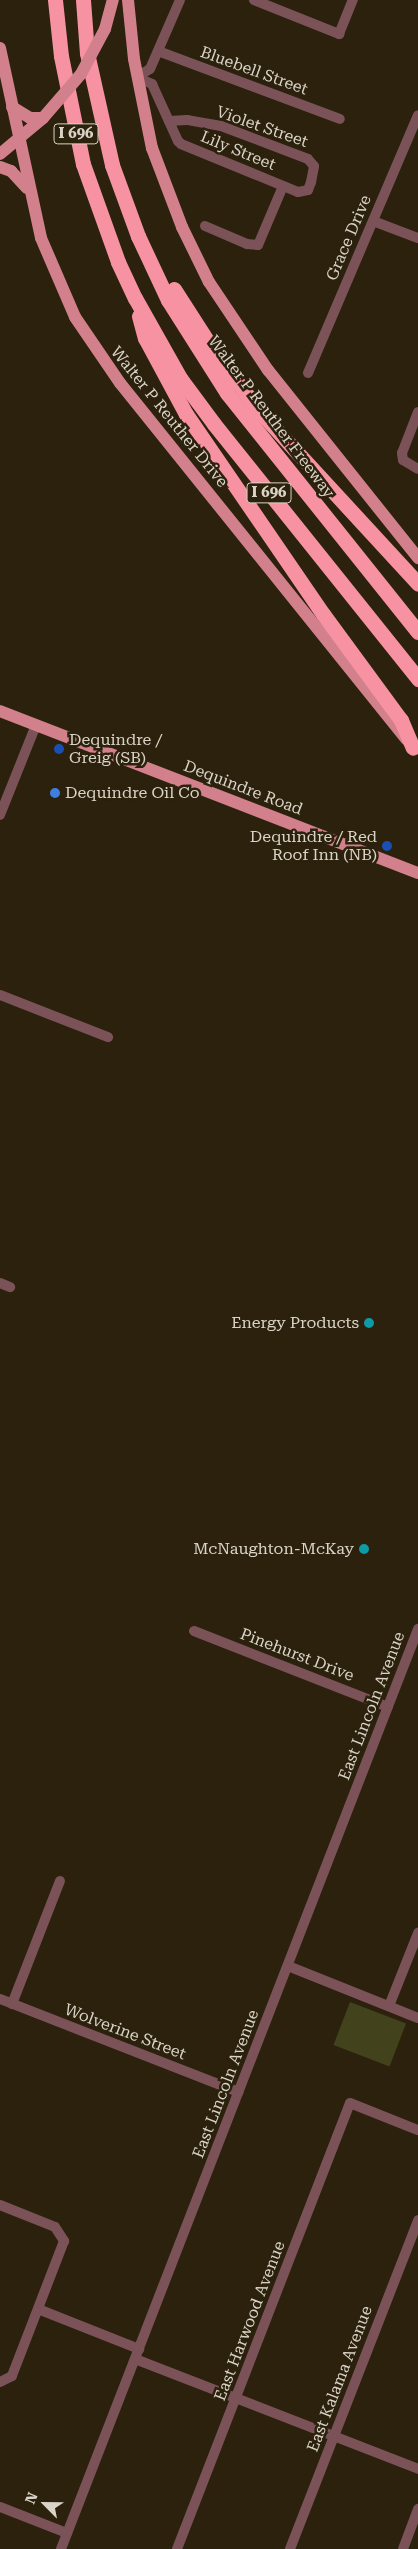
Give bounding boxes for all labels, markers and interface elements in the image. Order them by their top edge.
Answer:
street label: Bluebell Street [198,43,310,99]
street label: Violet Street [214,102,310,152]
road number: I 696 [54,122,98,146]
street label: Lily Street [198,127,278,175]
street label: Grace Drive [322,192,376,284]
street label: Walter P Reuther Freeway [204,332,338,502]
street label: Walter P Reuther Drive [106,343,232,491]
road number: I 696 [246,480,292,506]
place label: Dequindre / Greig (SB) [69,730,162,768]
marker: Dequindre / Greig (SB) [53,743,65,755]
street label: Dequindre Road [181,757,305,819]
place label: Dequindre Oil Co [65,783,200,803]
marker: Dequindre Oil Co [49,787,61,799]
place label: Dequindre / Red Roof Inn (NB) [250,827,377,865]
marker: Dequindre / Red Roof Inn (NB) [381,840,393,852]
place label: Energy Products [231,1313,359,1333]
marker: Energy Products [363,1317,375,1329]
place label: McNaughton-McKay [193,1539,354,1559]
marker: McNaughton-McKay [358,1543,370,1555]
street label: Pinehurst Drive [237,1624,357,1686]
street label: East Lincoln Avenue [335,1629,409,1783]
street label: Wolverine Street [61,2000,189,2064]
street label: East Lincoln Avenue [189,2007,263,2161]
street label: East Harwood Avenue [211,2238,289,2404]
street label: East Kalama Avenue [303,2303,377,2455]
north arrow [20,2479,70,2529]
text: N [22,2490,41,2506]

